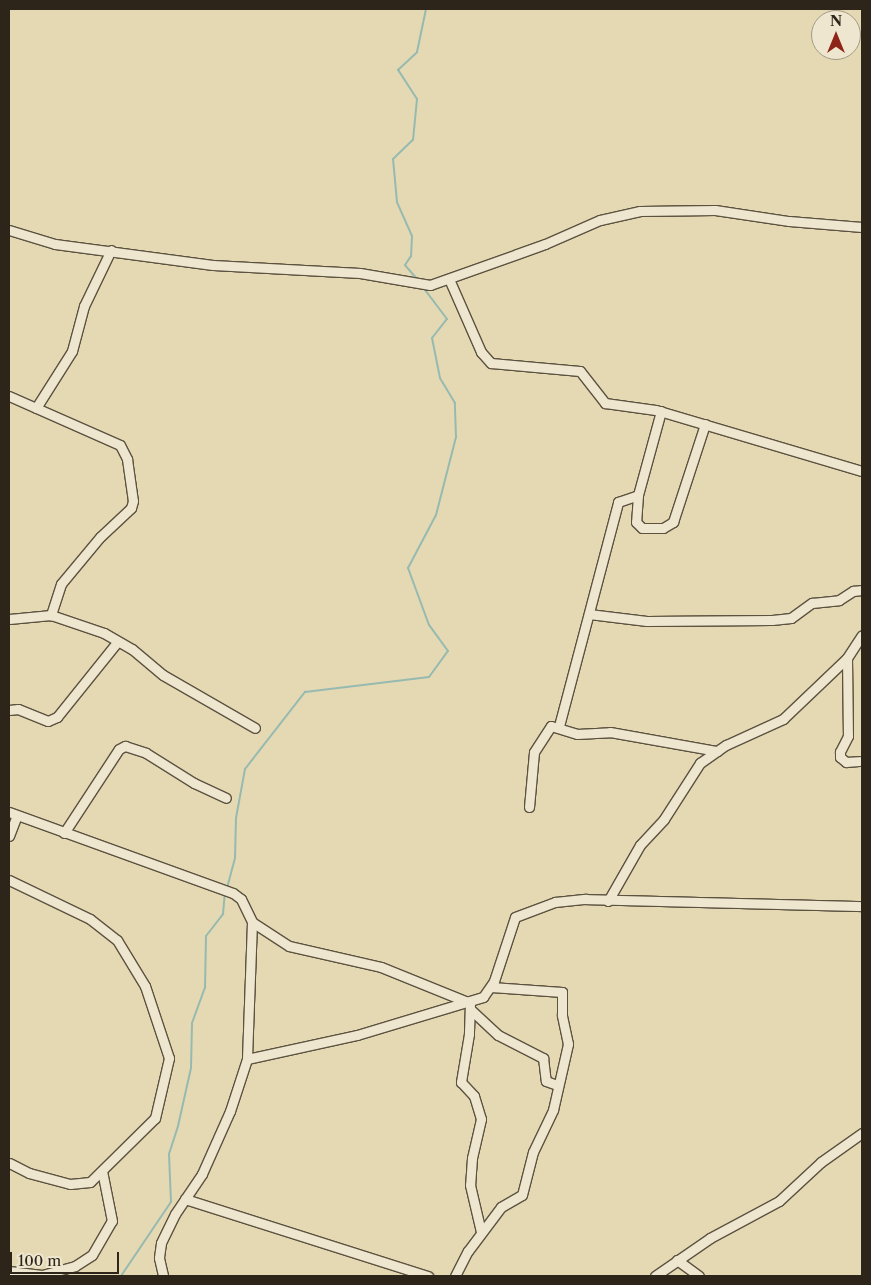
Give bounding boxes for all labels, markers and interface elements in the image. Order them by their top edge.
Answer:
north arrow [811,10,861,60]
text: N [830,12,842,30]
scale bar [12,1242,121,1274]
text: 100 m [18,1251,61,1270]

